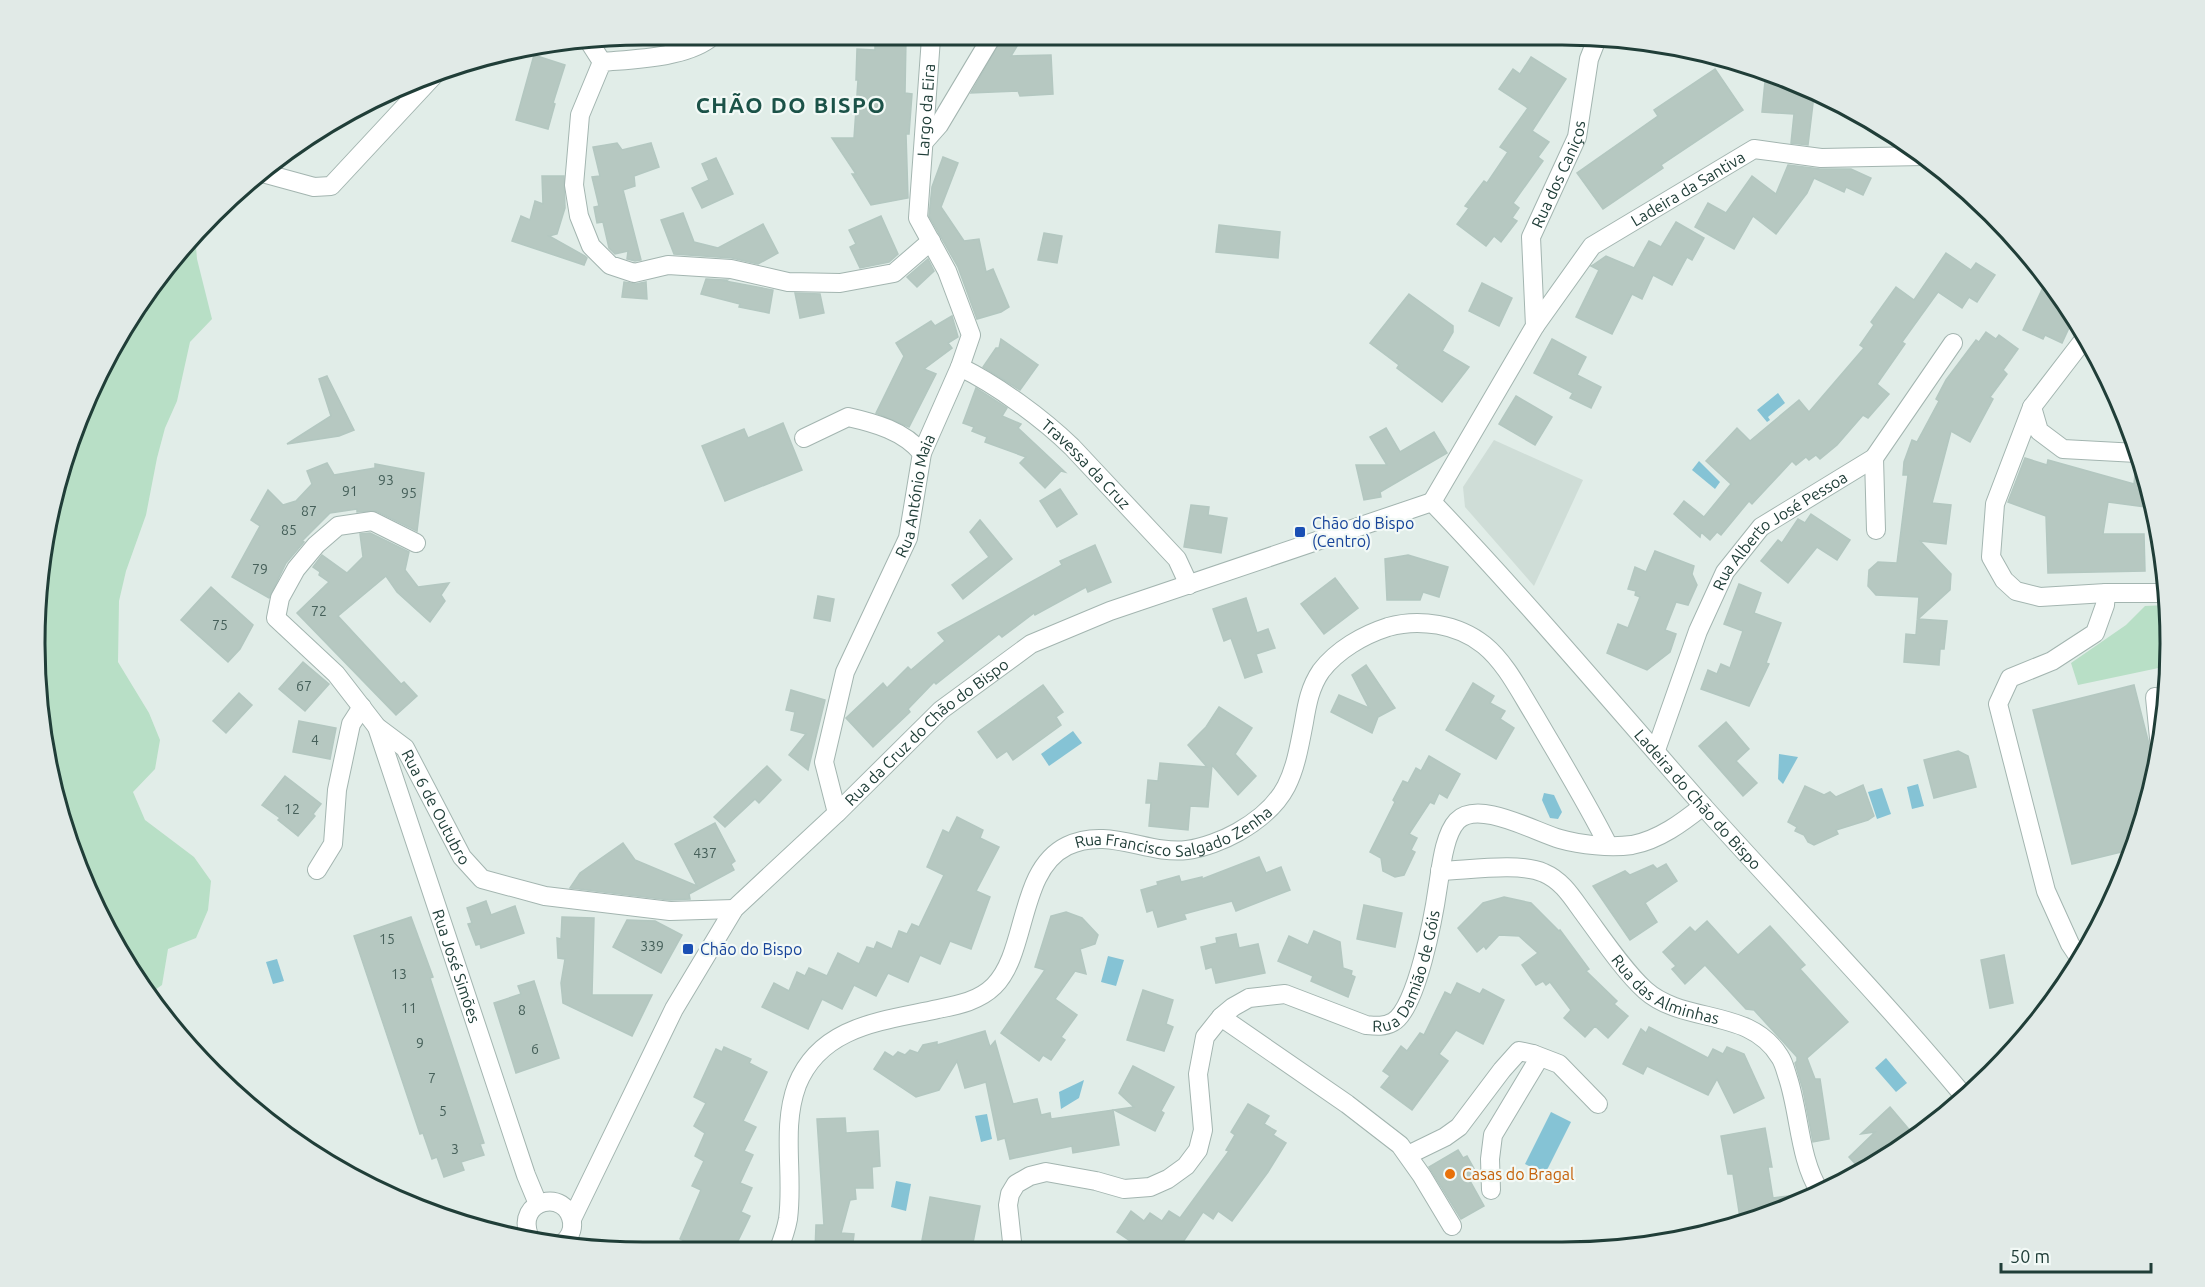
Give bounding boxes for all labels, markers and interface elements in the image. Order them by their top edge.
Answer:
street label: Largo da Eira [913,63,938,157]
district label: CHÃO DO BISPO [696,92,886,117]
street label: Rua dos Caniços [1528,119,1588,230]
street label: Ladeira da Santiva [1628,148,1748,230]
street label: Travessa da Cruz [1038,415,1134,512]
street label: Rua António Maia [891,431,938,560]
street label: Rua Alberto José Pessoa [1709,468,1850,593]
house number: 93 [378,472,394,488]
house number: 91 [342,483,358,499]
house number: 95 [401,485,417,501]
house number: 87 [301,503,317,519]
place label: Chão do Bispo (Centro) [1312,514,1414,551]
house number: 85 [281,522,297,538]
marker: Chão do Bispo (Centro) [1293,525,1307,539]
house number: 79 [252,561,268,577]
house number: 72 [311,603,327,619]
house number: 75 [212,617,228,633]
street label: Rua da Cruz do Chão do Bispo [841,655,1012,809]
house number: 67 [296,678,312,694]
street label: Ladeira do Chão do Bispo [1631,726,1765,873]
house number: 4 [311,732,319,748]
street label: Rua 6 de Outubro [398,746,474,868]
house number: 12 [284,801,300,817]
street label: Rua Francisco Salgado Zenha [1073,803,1275,860]
house number: 437 [693,845,717,861]
street label: Rua José Simões [429,907,484,1025]
street label: Rua Damião de Góis [1372,909,1443,1035]
house number: 15 [379,931,395,947]
house number: 339 [640,938,664,954]
place label: Chão do Bispo [700,940,802,958]
marker: Chão do Bispo [681,942,695,956]
street label: Rua das Alminhas [1608,951,1721,1027]
house number: 13 [391,966,407,982]
house number: 11 [401,1000,417,1016]
house number: 8 [518,1002,526,1018]
house number: 9 [416,1035,424,1051]
house number: 6 [531,1041,539,1057]
house number: 7 [428,1070,436,1086]
house number: 5 [439,1103,447,1119]
house number: 3 [451,1141,459,1157]
place label: Casas do Bragal [1462,1165,1574,1183]
marker: Casas do Bragal [1443,1167,1457,1181]
scale bar [2001,1236,2151,1274]
text: 50 m [2010,1246,2050,1266]

